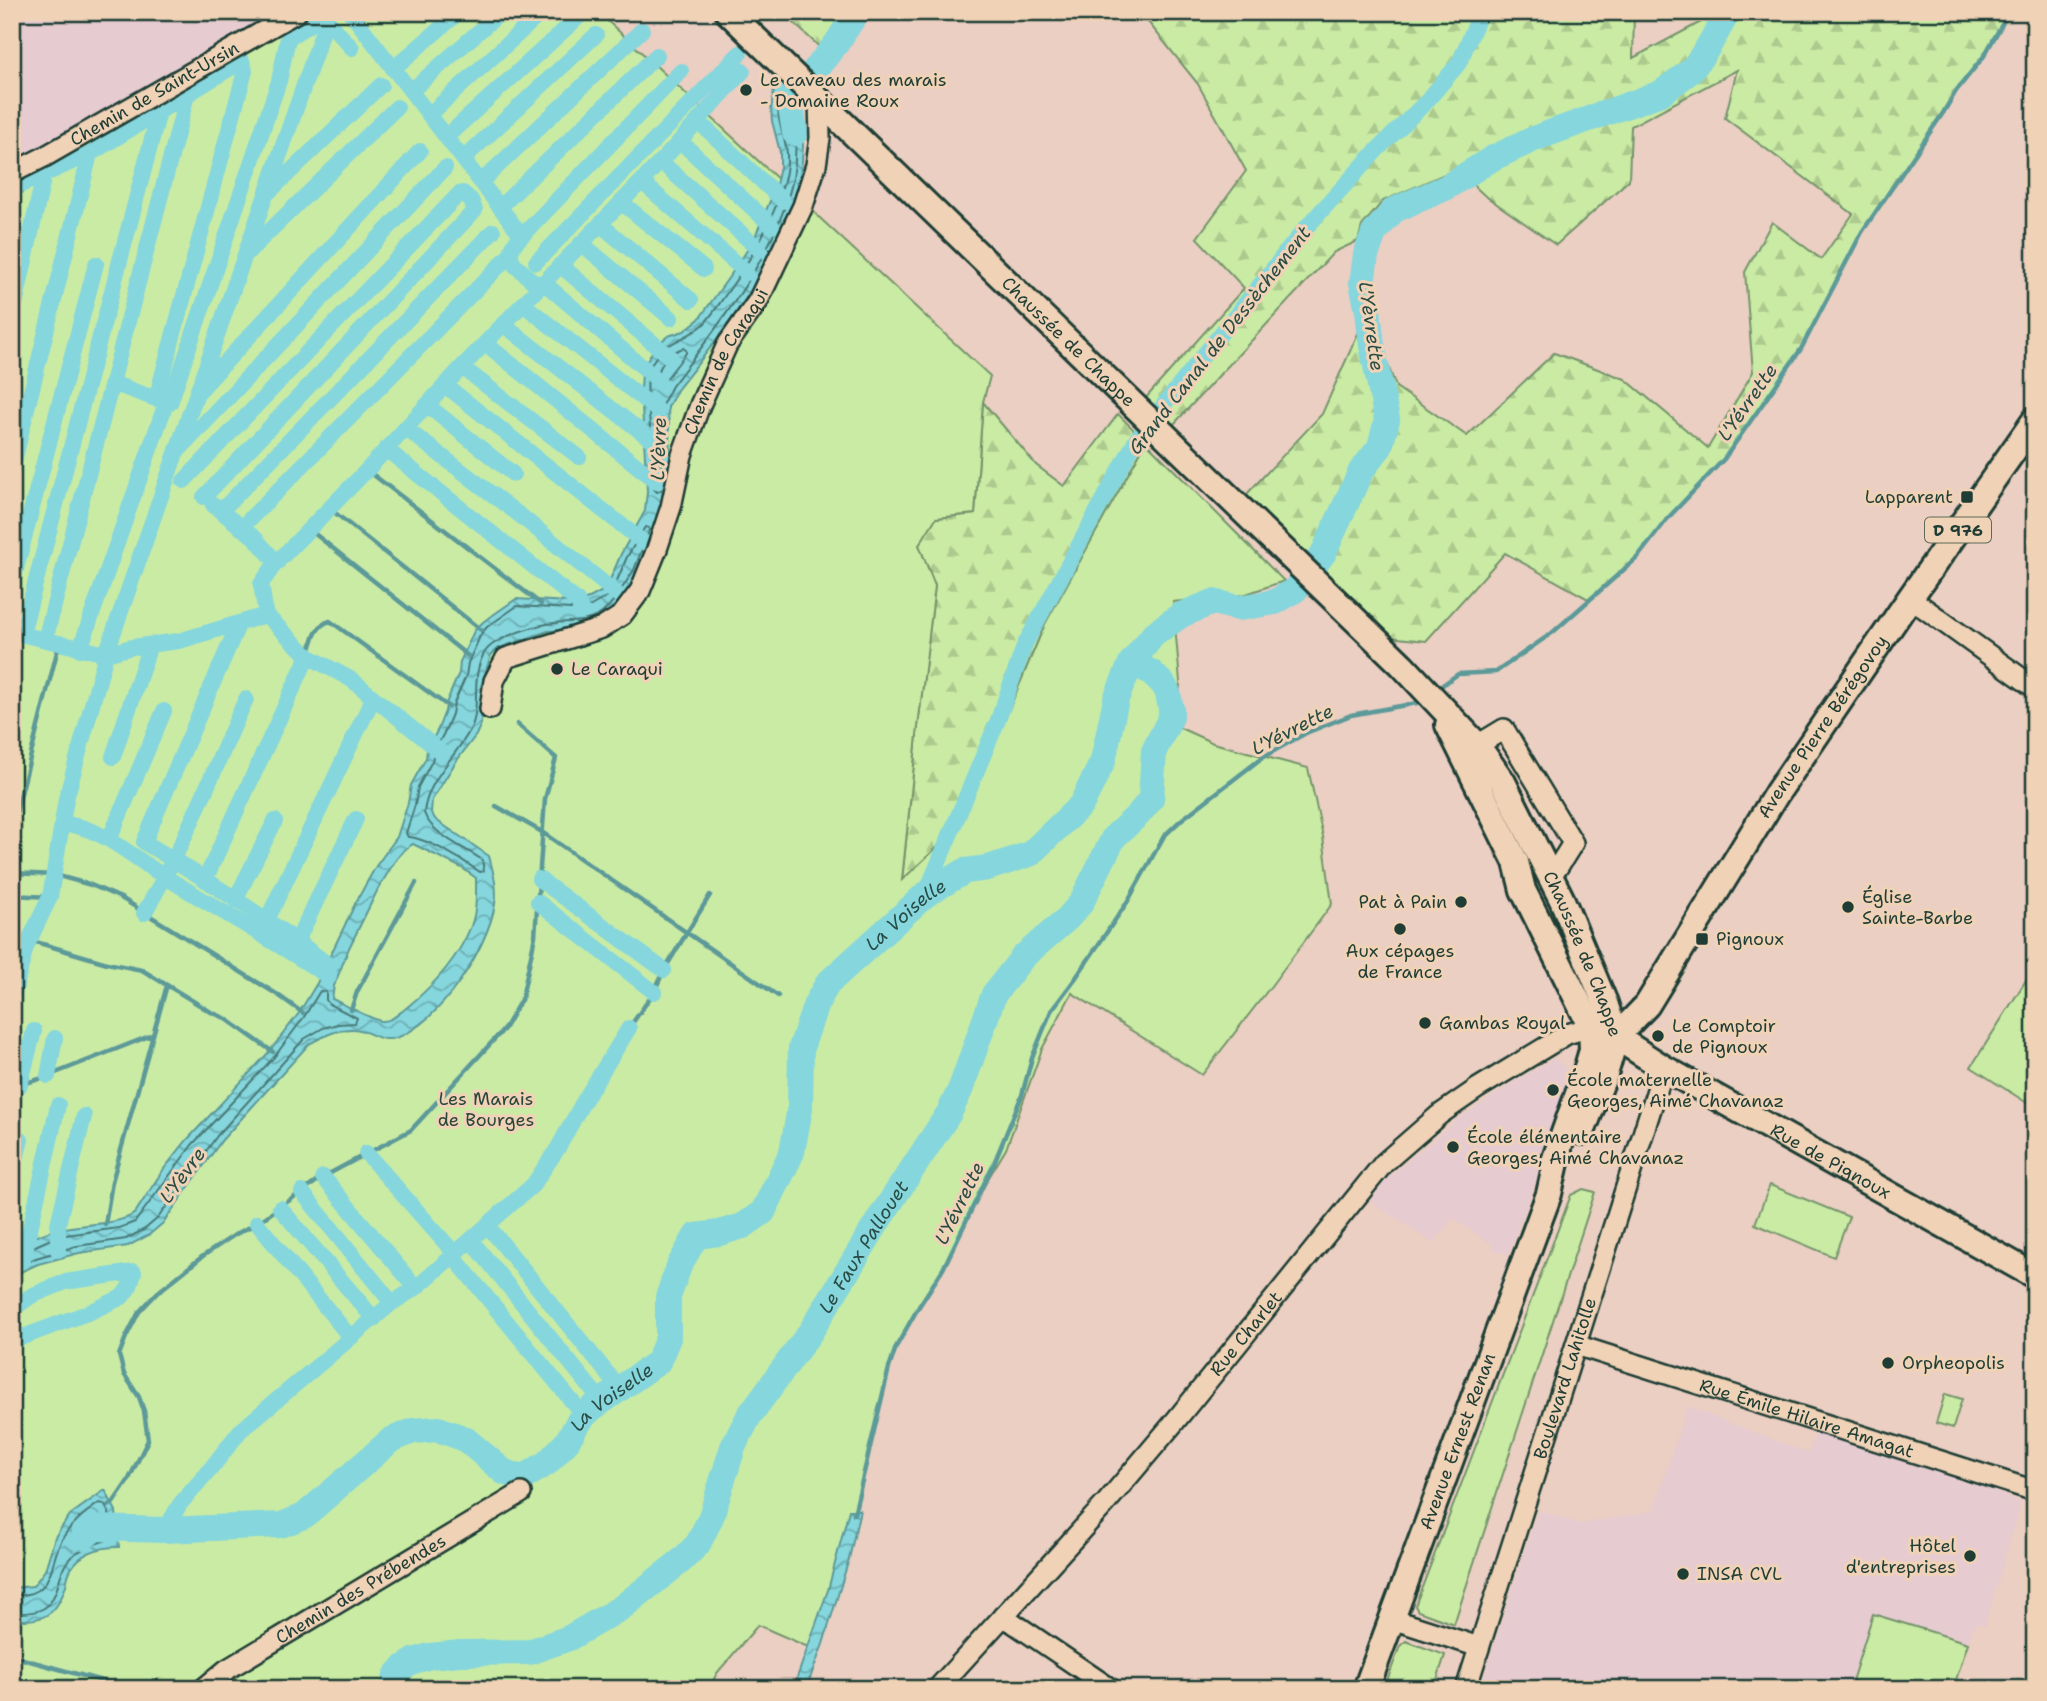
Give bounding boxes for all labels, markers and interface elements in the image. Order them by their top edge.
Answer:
street label: Chemin de Saint-Ursin [65,36,243,152]
place label: Le caveau des marais - Domaine Roux [760,68,947,113]
marker: Le caveau des marais - Domaine Roux [738,82,754,98]
water label: Grand Canal de Dessèchement [1122,221,1317,460]
street label: Chaussée de Chappe [996,271,1141,412]
water label: L'Yèvrette [1353,280,1390,372]
street label: Chemin de Caraqui [678,285,774,438]
water label: L'Yévrette [1712,359,1783,446]
water label: L'Yèvre [645,417,672,481]
place label: Lapparent [1865,485,1953,509]
marker: Lapparent [1959,489,1975,505]
road number: D 976 [1925,517,1991,542]
street label: Avenue Pierre Bérégovoy [1752,630,1893,823]
place label: Le Caraqui [571,657,663,681]
marker: Le Caraqui [549,661,565,677]
water label: L'Yévrette [1247,698,1337,761]
street label: Chaussée de Chappe [1537,867,1627,1040]
water label: La Voiselle [860,873,951,956]
place label: Église Sainte-Barbe [1862,885,1973,930]
place label: Pat à Pain [1359,890,1447,914]
marker: Pat à Pain [1453,894,1469,910]
marker: Église Sainte-Barbe [1840,899,1856,915]
marker: Aux cépages de France [1392,921,1408,937]
place label: Pignoux [1716,927,1784,951]
marker: Pignoux [1694,931,1710,947]
place label: Aux cépages de France [1346,939,1454,984]
place label: Gambas Royal [1439,1011,1566,1035]
place label: Le Comptoir de Pignoux [1672,1014,1776,1059]
marker: Gambas Royal [1417,1015,1433,1031]
marker: Le Comptoir de Pignoux [1650,1028,1666,1044]
place label: École maternelle Georges, Aimé Chavanaz [1567,1068,1784,1113]
marker: École maternelle Georges, Aimé Chavanaz [1545,1082,1561,1098]
park label: Les Marais de Bourges [438,1087,534,1132]
street label: Rue de Pignoux [1766,1118,1895,1205]
place label: École élémentaire Georges, Aimé Chavanaz [1467,1125,1684,1170]
marker: École élémentaire Georges, Aimé Chavanaz [1445,1139,1461,1155]
water label: L'Yèvre [154,1142,211,1208]
water label: L'Yévrette [929,1158,990,1249]
water label: Le Faux Pallouet [813,1175,915,1318]
street label: Rue Charlet [1204,1286,1288,1381]
street label: Boulevard Lahitolle [1528,1294,1602,1462]
street label: Avenue Ernest Renan [1414,1350,1501,1533]
place label: Orpheopolis [1902,1351,2005,1375]
marker: Orpheopolis [1880,1355,1896,1371]
water label: La Voiselle [564,1357,658,1436]
street label: Rue Émile Hilaire Amagat [1696,1373,1917,1464]
street label: Chemin des Prébendes [271,1529,450,1650]
place label: Hôtel d'entreprises [1846,1534,1957,1579]
marker: Hôtel d'entreprises [1962,1548,1978,1564]
place label: INSA CVL [1697,1562,1782,1586]
marker: INSA CVL [1675,1566,1691,1582]

